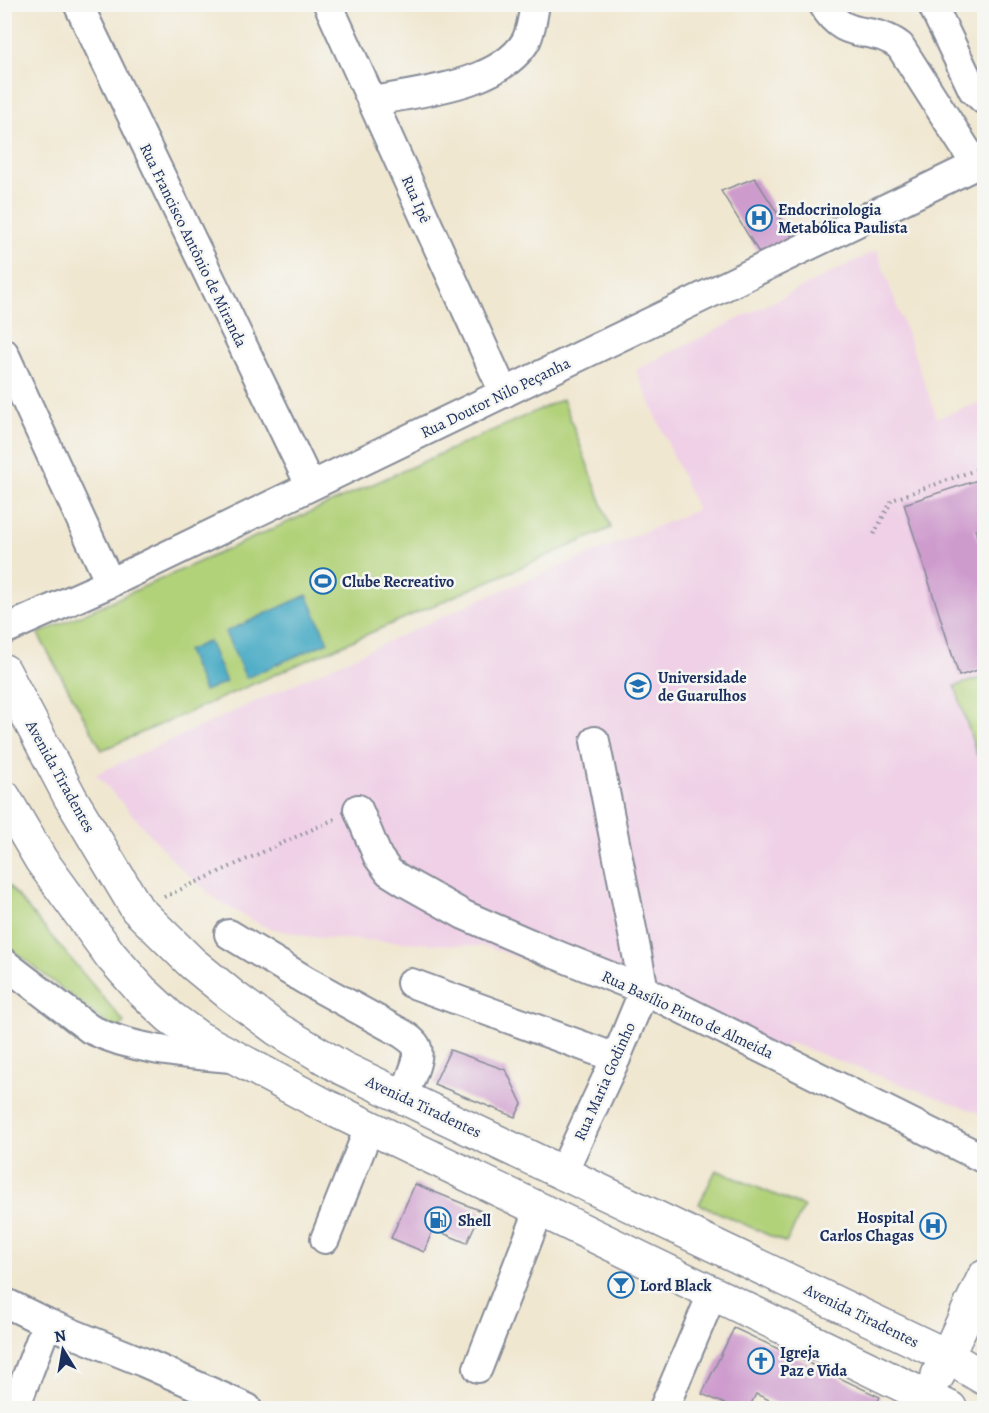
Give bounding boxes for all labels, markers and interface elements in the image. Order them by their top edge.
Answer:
street label: Rua Francisco Antônio de Miranda [134,140,252,352]
street label: Rua Ipê [396,172,436,227]
place label: Endocrinologia Metabólica Paulista [778,199,908,239]
hospital icon: Endocrinologia Metabólica Paulista [744,203,774,233]
street label: Rua Doutor Nilo Peçanha [417,352,574,444]
sports icon: Clube Recreativo [308,566,338,596]
place label: Clube Recreativo [342,571,454,593]
place label: Universidade de Guarulhos [658,667,747,707]
school or university icon: Universidade de Guarulhos [623,671,653,701]
street label: Avenida Tiradentes [20,716,100,837]
street label: Rua Basílio Pinto de Almeida [598,965,778,1065]
street label: Rua Maria Godinho [569,1019,641,1144]
street label: Avenida Tiradentes [361,1070,485,1143]
fuel station icon: Shell [423,1205,453,1235]
place label: Hospital Carlos Chagas [820,1207,915,1247]
place label: Shell [458,1210,492,1232]
hospital icon: Hospital Carlos Chagas [918,1211,948,1241]
bar icon: Lord Black [606,1270,636,1300]
place label: Lord Black [640,1275,712,1297]
street label: Avenida Tiradentes [800,1278,923,1353]
north arrow [33,1320,93,1380]
text: N [53,1324,68,1348]
place label: Igreja Paz e Vida [780,1342,847,1382]
church icon: Igreja Paz e Vida [746,1346,776,1376]

